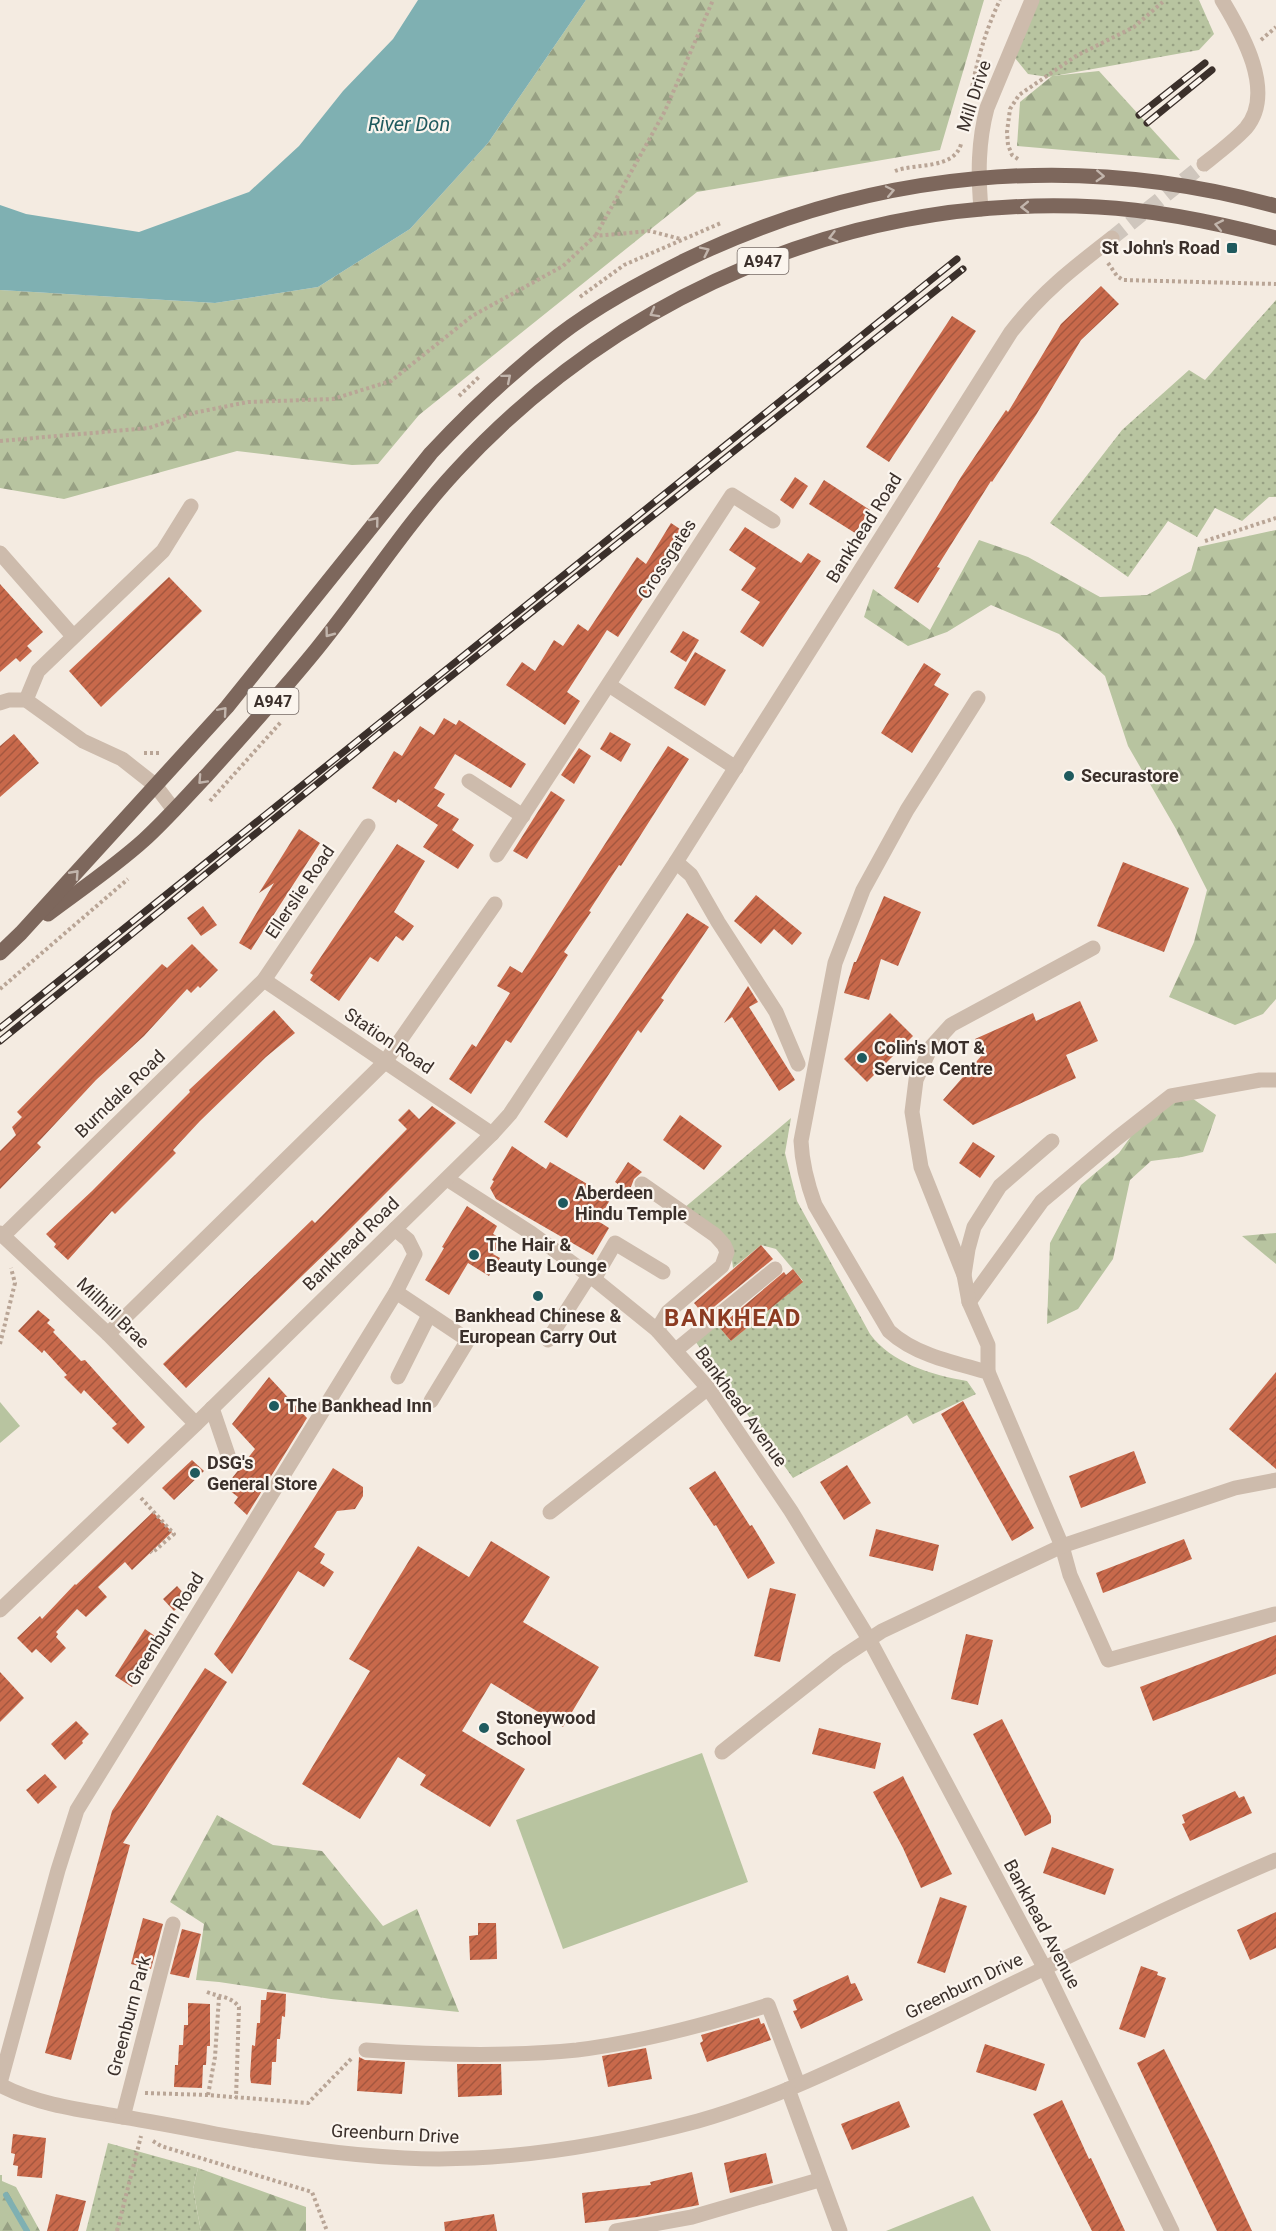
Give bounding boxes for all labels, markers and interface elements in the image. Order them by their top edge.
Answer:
street label: Mill Drive [952,58,995,134]
water label: River Don [368,112,450,136]
one-way arrow [1095,170,1104,183]
one-way arrow [885,185,895,198]
one-way arrow [1021,201,1030,213]
one-way arrow [1214,219,1224,232]
one-way arrow [828,229,838,242]
place label: St John's Road [1101,237,1220,258]
marker: St John's Road [1225,241,1239,255]
one-way arrow [699,246,710,258]
road number: A947 [738,248,789,274]
one-way arrow [650,305,660,317]
one-way arrow [500,375,511,386]
street label: Bankhead Road [821,469,906,586]
street label: Crossgates [633,515,700,603]
one-way arrow [368,517,379,528]
one-way arrow [325,626,336,637]
road number: A947 [248,688,298,714]
one-way arrow [216,707,227,718]
place label: Securastore [1081,765,1179,786]
marker: Securastore [1062,769,1076,783]
one-way arrow [198,773,209,784]
street label: Ellerslie Road [261,841,338,942]
one-way arrow [68,871,79,881]
street label: Station Road [341,1003,438,1078]
place label: Colin's MOT & Service Centre [874,1037,993,1079]
street label: Burndale Road [70,1046,169,1142]
marker: Colin's MOT & Service Centre [855,1051,869,1065]
place label: Aberdeen Hindu Temple [575,1182,687,1224]
street label: Bankhead Road [298,1193,403,1295]
marker: Aberdeen Hindu Temple [556,1196,570,1210]
place label: The Hair & Beauty Lounge [486,1234,607,1276]
marker: The Hair & Beauty Lounge [467,1248,481,1262]
street label: Millhill Brae [73,1273,154,1352]
marker: Bankhead Chinese & European Carry Out [531,1289,545,1303]
district label: BANKHEAD [664,1304,802,1332]
place label: Bankhead Chinese & European Carry Out [455,1305,621,1347]
street label: Bankhead Avenue [691,1343,792,1471]
place label: The Bankhead Inn [286,1395,432,1416]
marker: The Bankhead Inn [267,1399,281,1413]
place label: DSG's General Store [207,1452,317,1494]
marker: DSG's General Store [188,1466,202,1480]
street label: Greenburn Road [121,1568,208,1689]
place label: Stoneywood School [496,1707,596,1749]
marker: Stoneywood School [477,1721,491,1735]
street label: Bankhead Avenue [1000,1856,1085,1992]
street label: Greenburn Drive [902,1948,1026,2023]
street label: Greenburn Park [102,1952,155,2078]
street label: Greenburn Drive [330,2120,460,2147]

